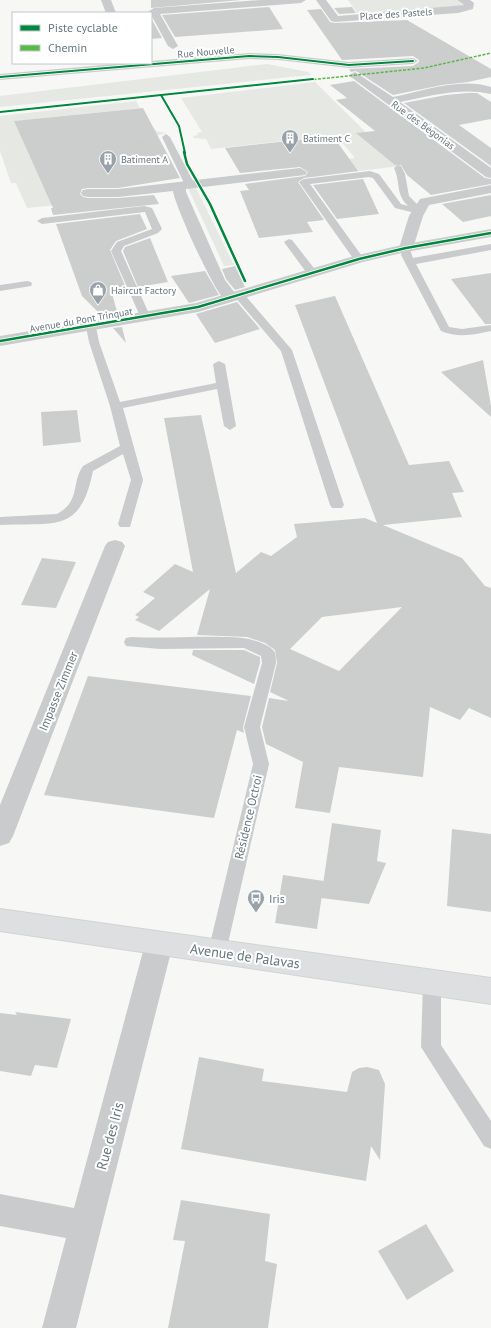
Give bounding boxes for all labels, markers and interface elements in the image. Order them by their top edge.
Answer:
street label: Place des Pastels [359,5,433,23]
legend [12,12,152,64]
text: Piste cyclable [48,20,118,35]
text: Chemin [48,40,87,55]
street label: Rue Nouvelle [177,43,235,61]
street label: Rue des Bégonias [389,98,457,152]
building icon: Batiment C [280,128,300,153]
place label: Batiment C [303,132,351,145]
building icon: Batiment A [98,149,118,174]
place label: Batiment A [121,153,168,166]
shop icon: Haircut Factory [88,280,108,305]
place label: Haircut Factory [111,284,176,297]
street label: Avenue du Pont Trinquat [29,304,134,335]
street label: Impasse Zimmer [35,649,81,733]
street label: Résidence Octroi [231,773,265,861]
bus stop icon: Iris [246,888,266,913]
place label: Iris [269,891,285,906]
street label: Avenue de Palavas [189,939,301,973]
street label: Rue des Iris [92,1100,128,1172]

